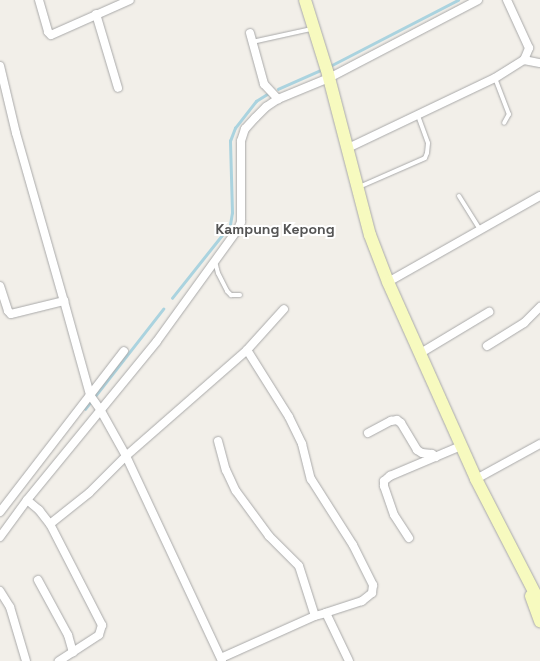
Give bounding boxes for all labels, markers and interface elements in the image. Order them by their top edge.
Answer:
district label: Kampung Kepong [215,221,335,237]

